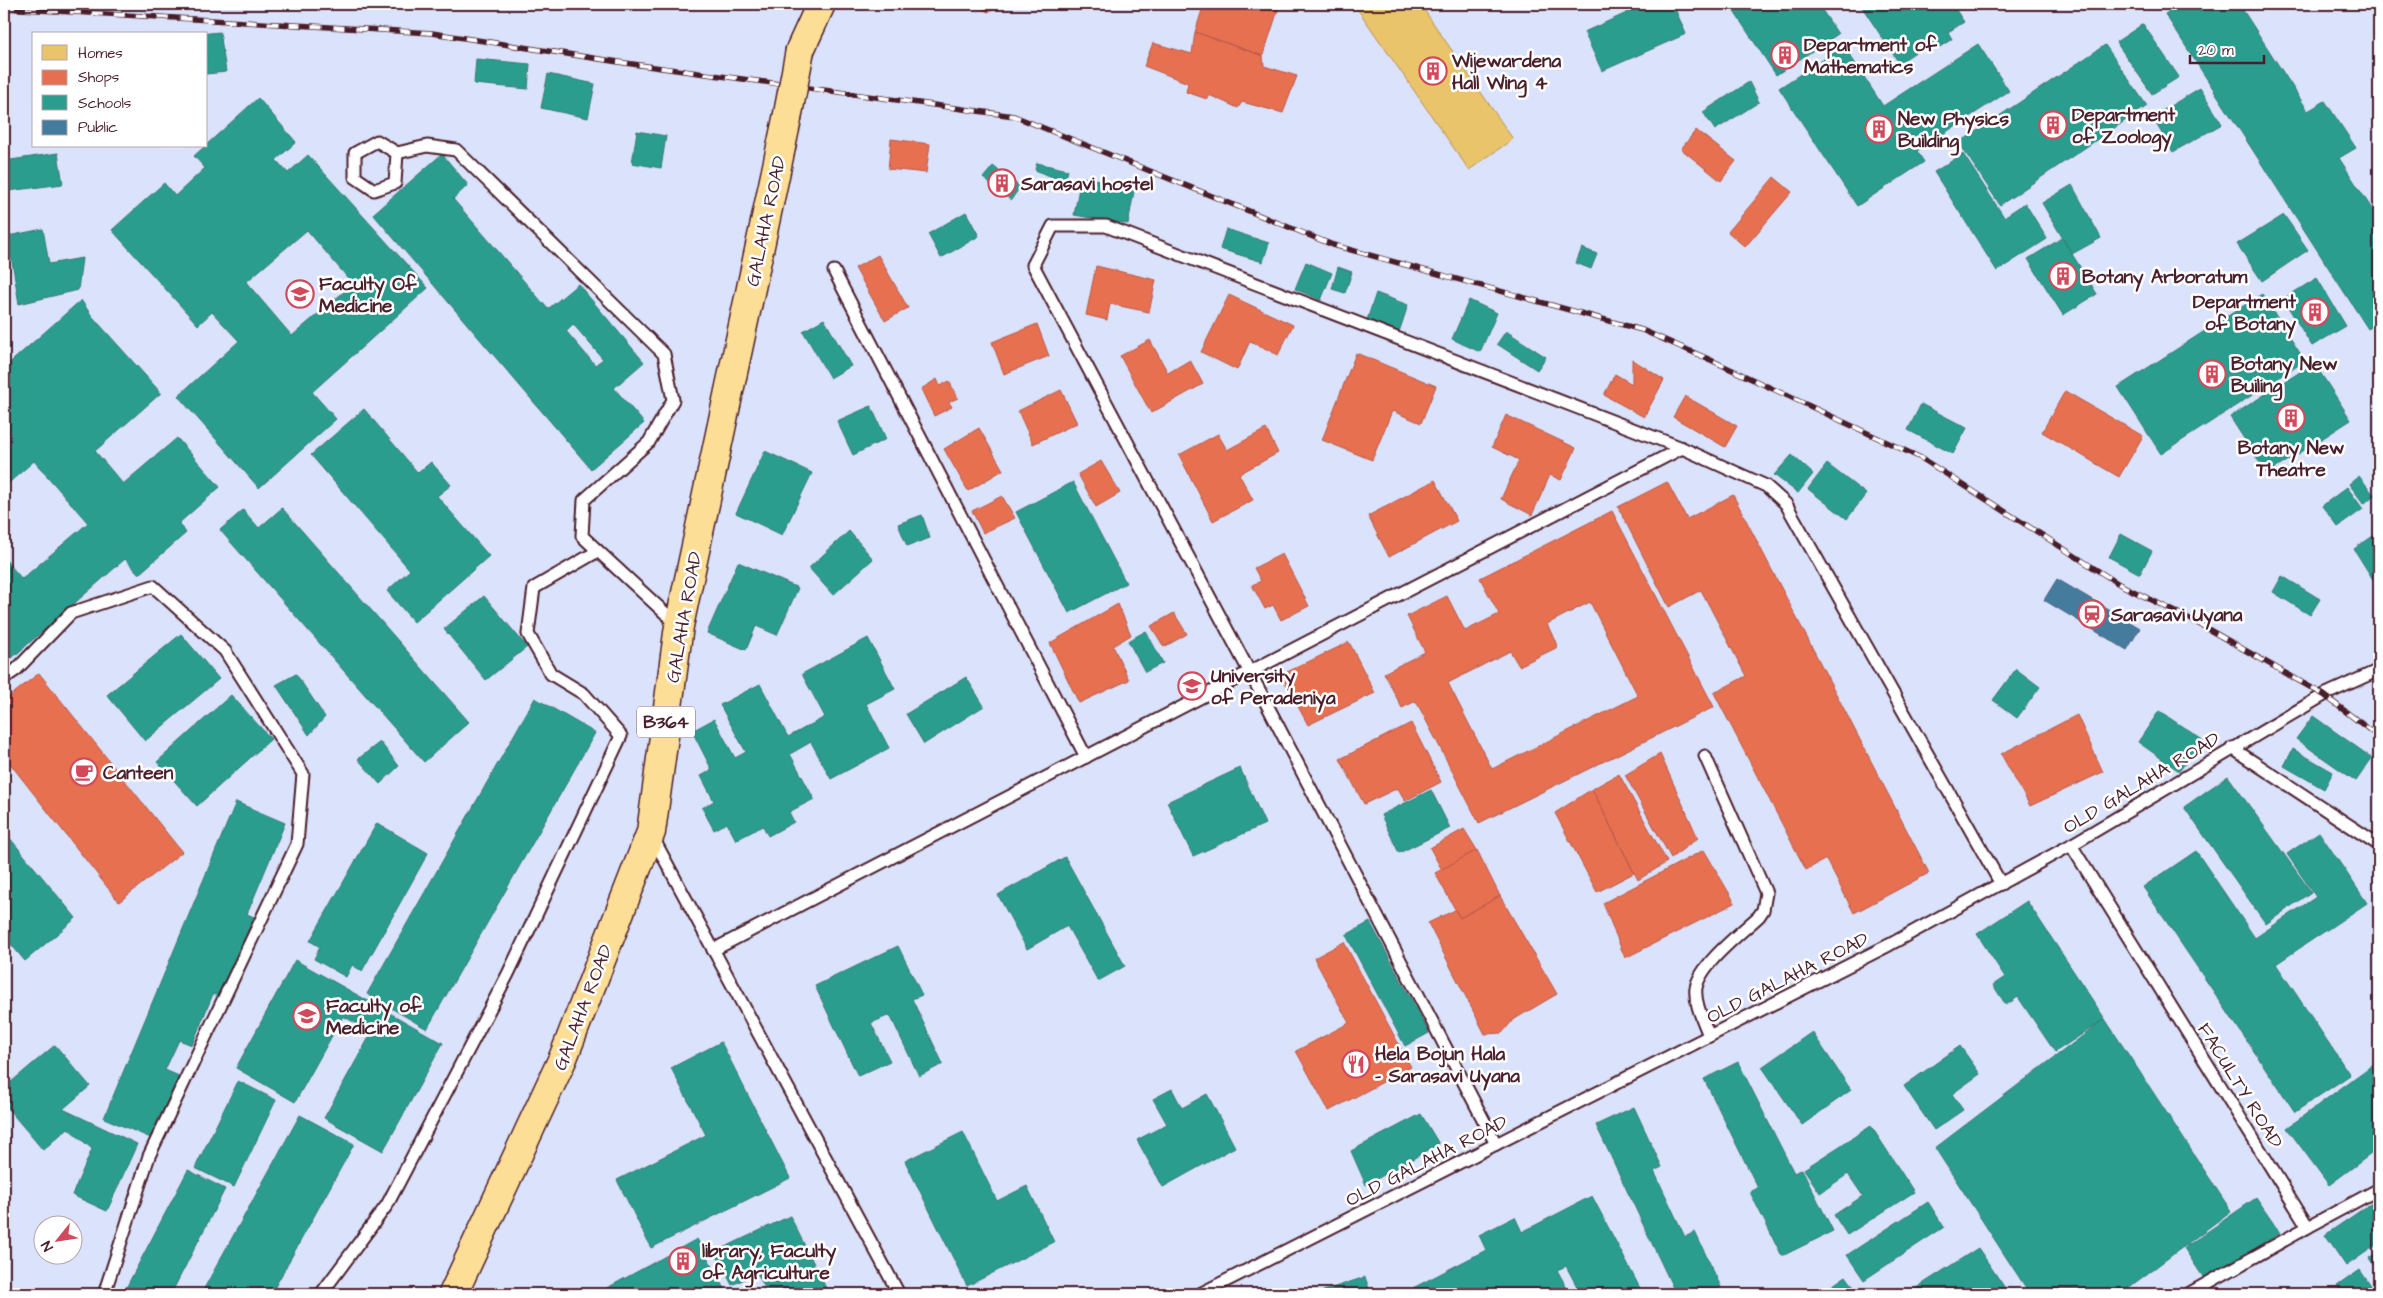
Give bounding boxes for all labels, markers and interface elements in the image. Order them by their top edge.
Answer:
legend [32,32,208,148]
place label: Department of Mathematics [1804,32,1938,81]
scale bar [2190,32,2264,64]
building icon: Department of Mathematics [1770,40,1800,70]
text: 20 m [2198,40,2234,61]
text: Homes [78,43,123,64]
place label: Wijewardena Hall Wing 4 [1451,48,1561,98]
building icon: Wijewardena Hall Wing 4 [1418,56,1448,86]
text: Shops [78,67,120,88]
text: Schools [78,93,132,114]
place label: Department of Zoology [2072,102,2176,152]
place label: New Physics Building [1898,106,2010,156]
building icon: Department of Zoology [2038,110,2068,140]
building icon: New Physics Building [1864,114,1894,144]
text: Public [78,117,118,138]
street label: GALAHA ROAD [739,154,793,289]
building icon: Sarasavi hostel [987,168,1017,198]
place label: Sarasavi hostel [1020,171,1153,198]
building icon: Botany Arboratum [2048,261,2078,291]
place label: Botany Arboratum [2082,264,2249,292]
place label: Faculty Of Medicine [319,271,417,320]
school or university icon: Faculty Of Medicine [285,279,315,309]
place label: Department of Botany [2193,289,2297,339]
building icon: Department of Botany [2300,297,2330,327]
place label: Botany New Builing [2231,351,2338,401]
building icon: Botany New Builing [2197,359,2227,389]
building icon: Botany New Theatre [2276,403,2306,433]
place label: Botany New Theatre [2238,435,2344,484]
street label: GALAHA ROAD [660,550,709,685]
station icon: Sarasavi Uyana [2077,599,2107,629]
place label: Sarasavi Uyana [2110,602,2243,630]
place label: University of Peradeniya [1211,663,1336,713]
school or university icon: University of Peradeniya [1177,671,1207,701]
road number: B364 [637,706,695,738]
street label: OLD GALAHA ROAD [2058,726,2225,841]
cafe icon: Canteen [69,757,99,787]
place label: Canteen [103,760,174,787]
street label: OLD GALAHA ROAD [1702,926,1873,1031]
street label: GALAHA ROAD [547,941,620,1074]
place label: Faculty of Medicine [326,993,422,1042]
school or university icon: Faculty of Medicine [292,1001,322,1031]
street label: FACULTY ROAD [2190,1018,2289,1154]
place label: Hela Bojun Hala - Sarasavi Uyana [1375,1041,1520,1091]
restaurant icon: Hela Bojun Hala - Sarasavi Uyana [1341,1049,1371,1079]
street label: OLD GALAHA ROAD [1341,1109,1512,1214]
north arrow [32,1216,82,1266]
text: N [37,1237,58,1255]
place label: library, Faculty of Agriculture [702,1238,837,1288]
building icon: library, Faculty of Agriculture [668,1246,698,1276]

